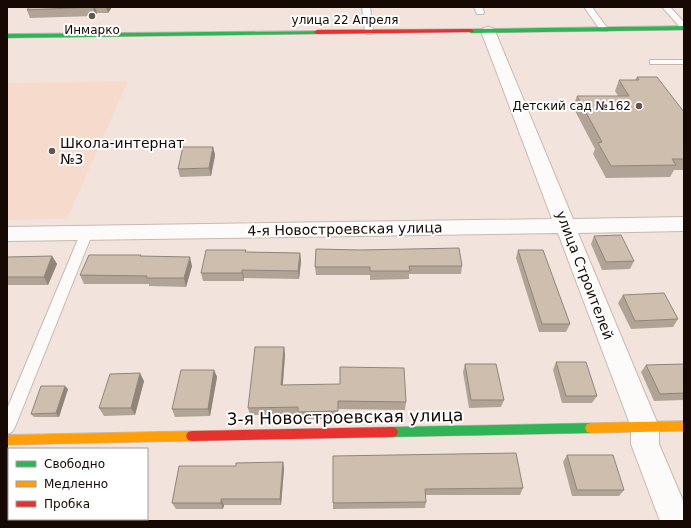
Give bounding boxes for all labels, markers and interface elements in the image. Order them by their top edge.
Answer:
marker: Инмарко [87,11,97,21]
street label: улица 22 Апреля [292,13,398,27]
place label: Инмарко [64,23,120,37]
place label: Детский сад №162 [513,99,631,113]
marker: Детский сад №162 [634,101,644,111]
place label: Школа-интернат №3 [60,135,184,167]
marker: Школа-интернат №3 [47,146,57,156]
street label: улица Строителей [553,208,617,342]
street label: 4-я Новостроевская улица [247,219,443,239]
street label: 3-я Новостроевская улица [226,405,464,429]
legend [8,448,148,520]
text: Свободно [44,457,105,471]
text: Медленно [44,477,108,491]
text: Пробка [44,497,90,511]

